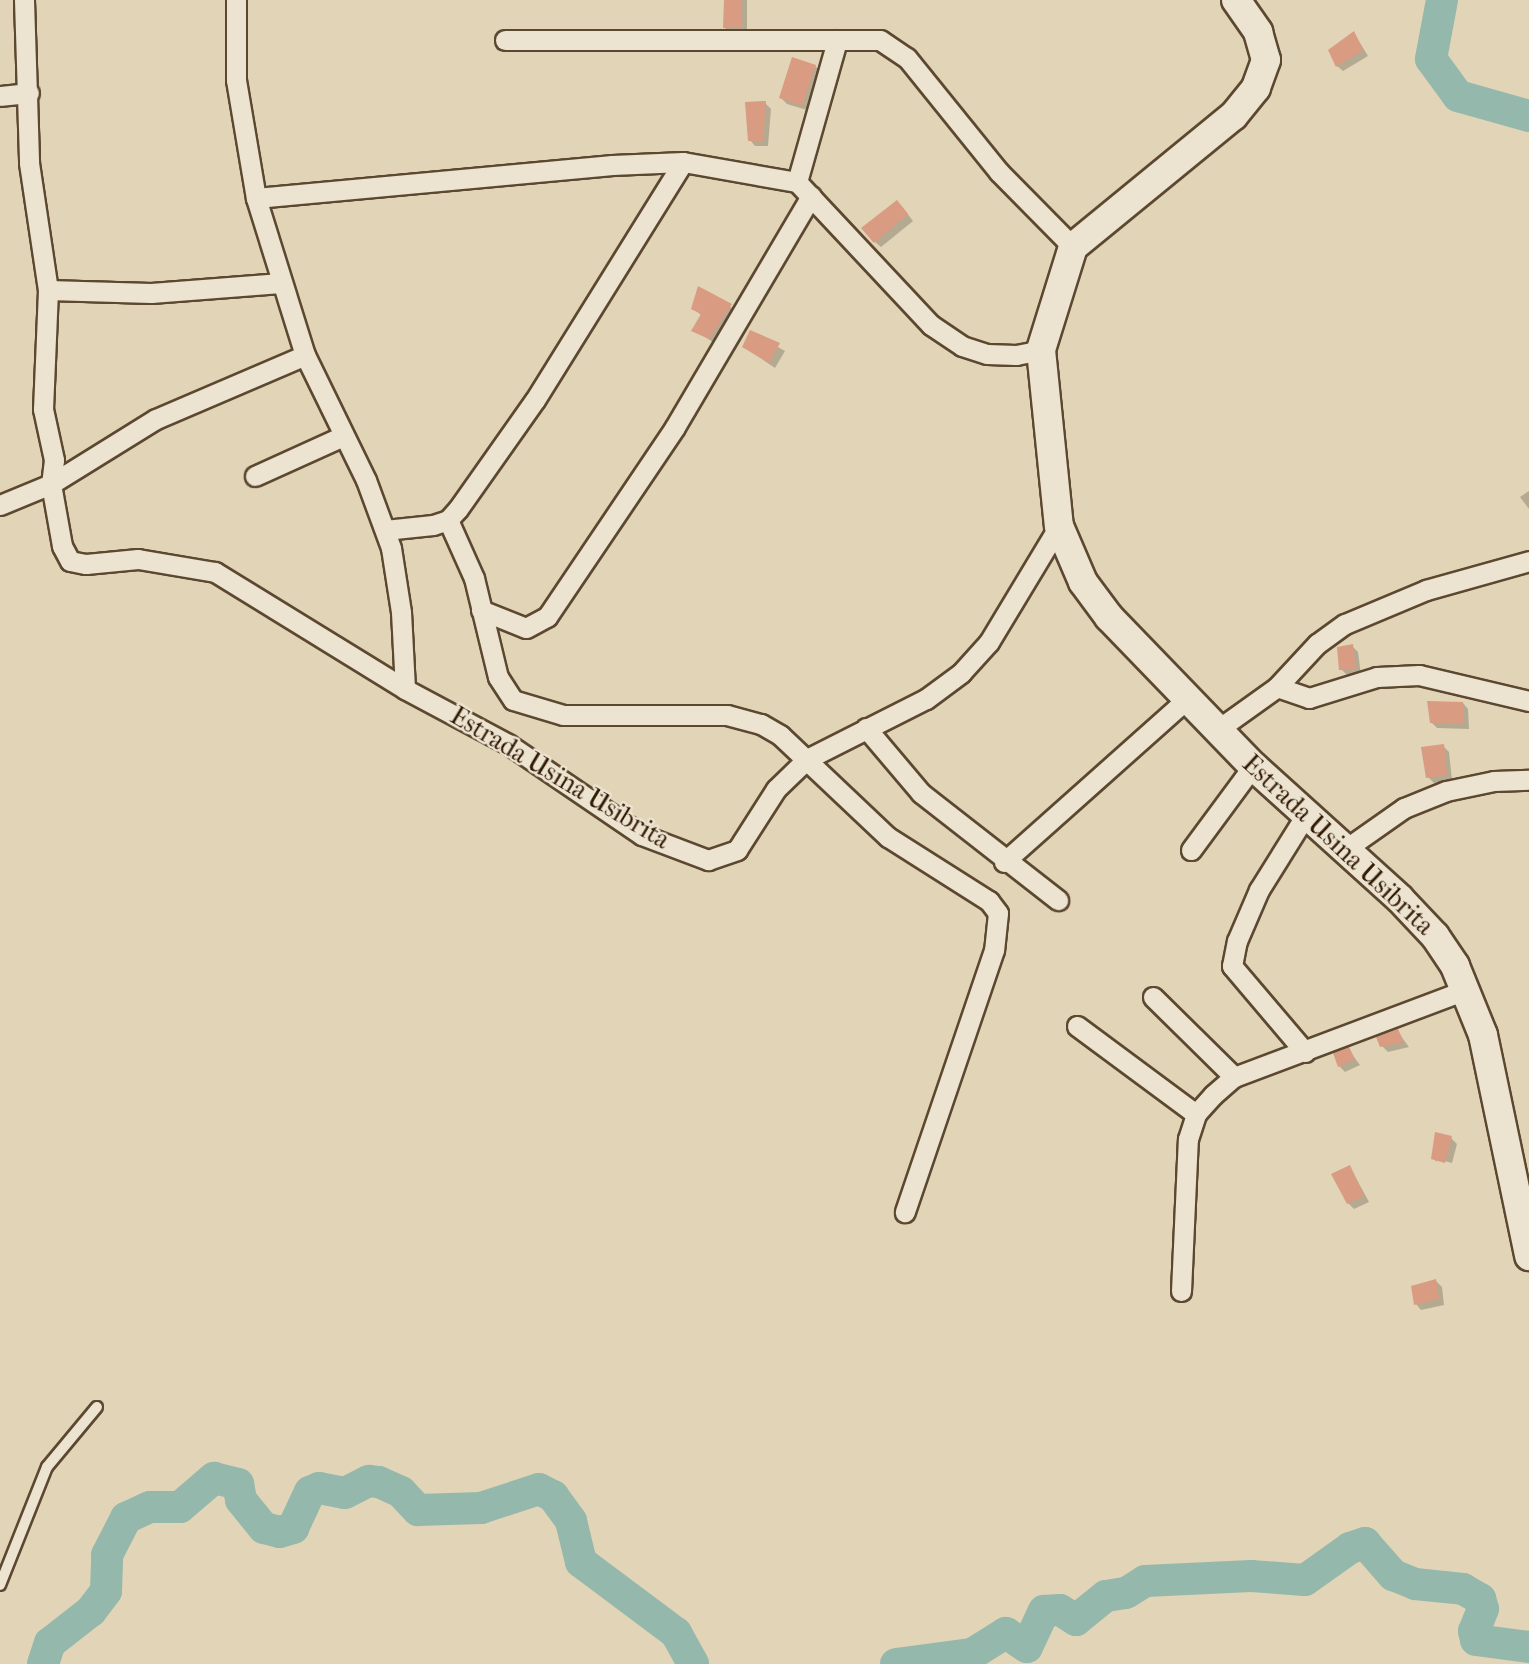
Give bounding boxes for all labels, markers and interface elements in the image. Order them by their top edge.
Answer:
street label: Estrada Usina Usibrita [445,700,675,856]
street label: Estrada Usina Usibrita [1236,748,1440,942]

